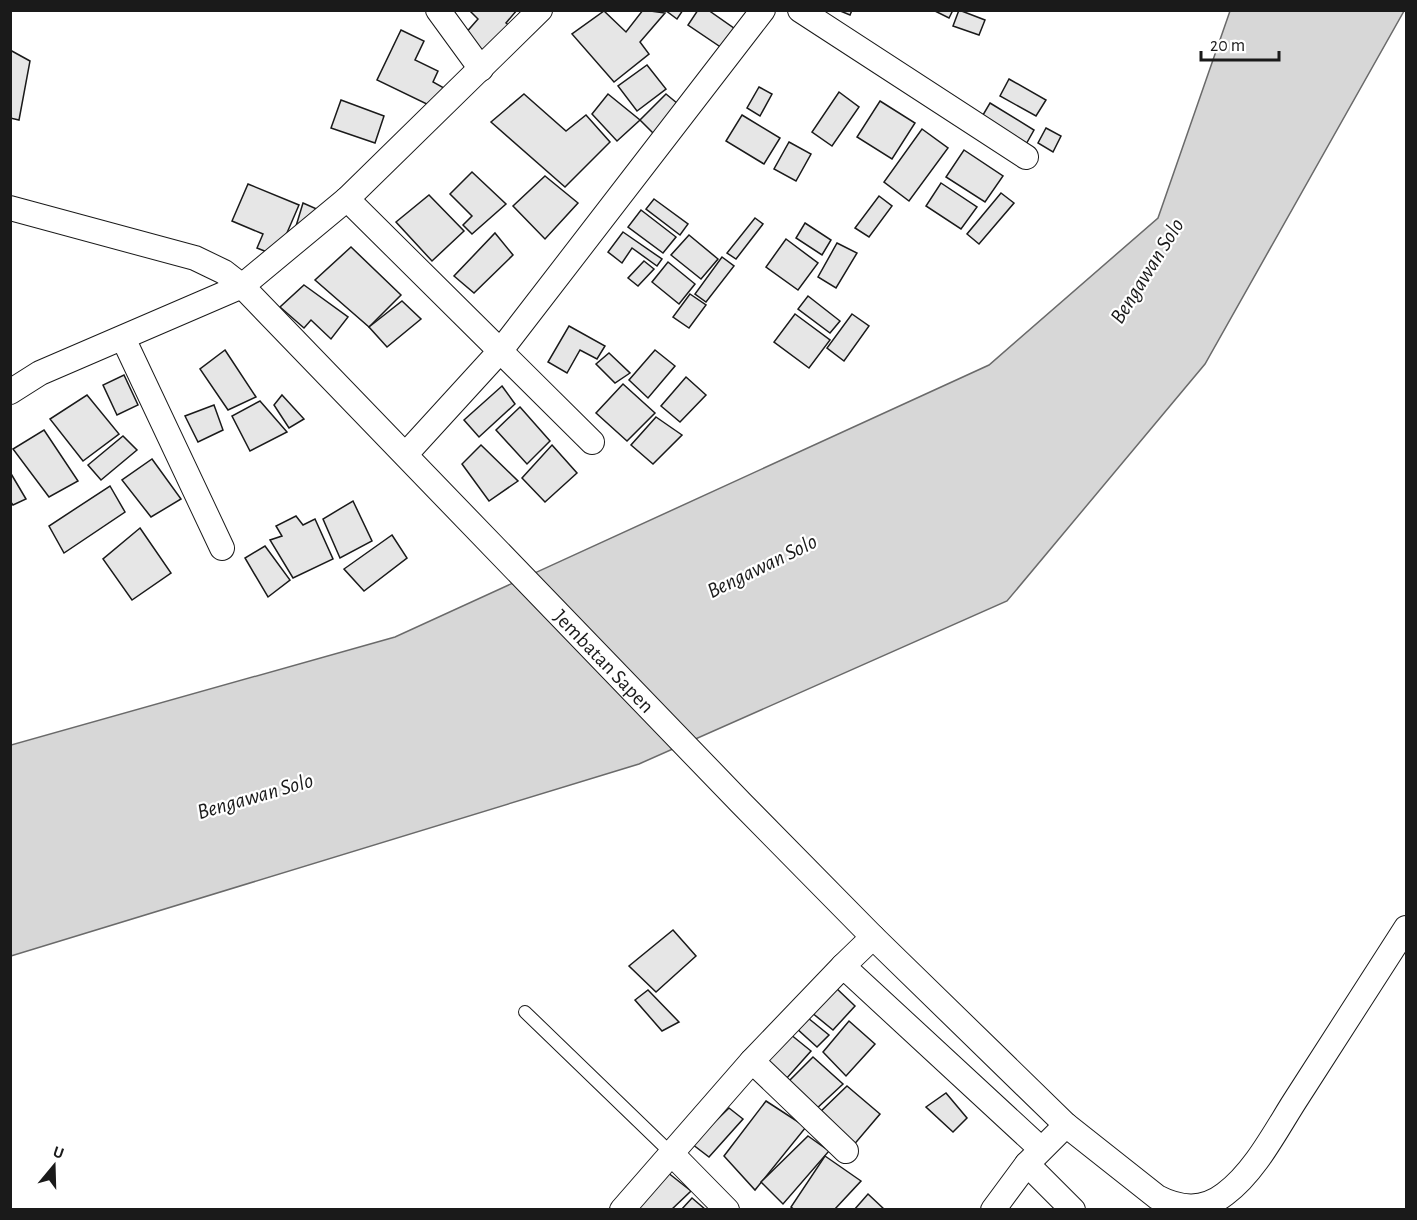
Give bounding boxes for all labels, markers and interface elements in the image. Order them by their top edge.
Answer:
scale bar [1201,24,1279,62]
text: 20 m [1210,37,1245,55]
water label: Bengawan Solo [1106,215,1188,327]
water label: Bengawan Solo [703,530,821,602]
street label: Jembatan Sapen [550,606,658,717]
water label: Bengawan Solo [195,769,315,823]
north arrow [24,1136,84,1196]
text: U [51,1144,66,1162]

